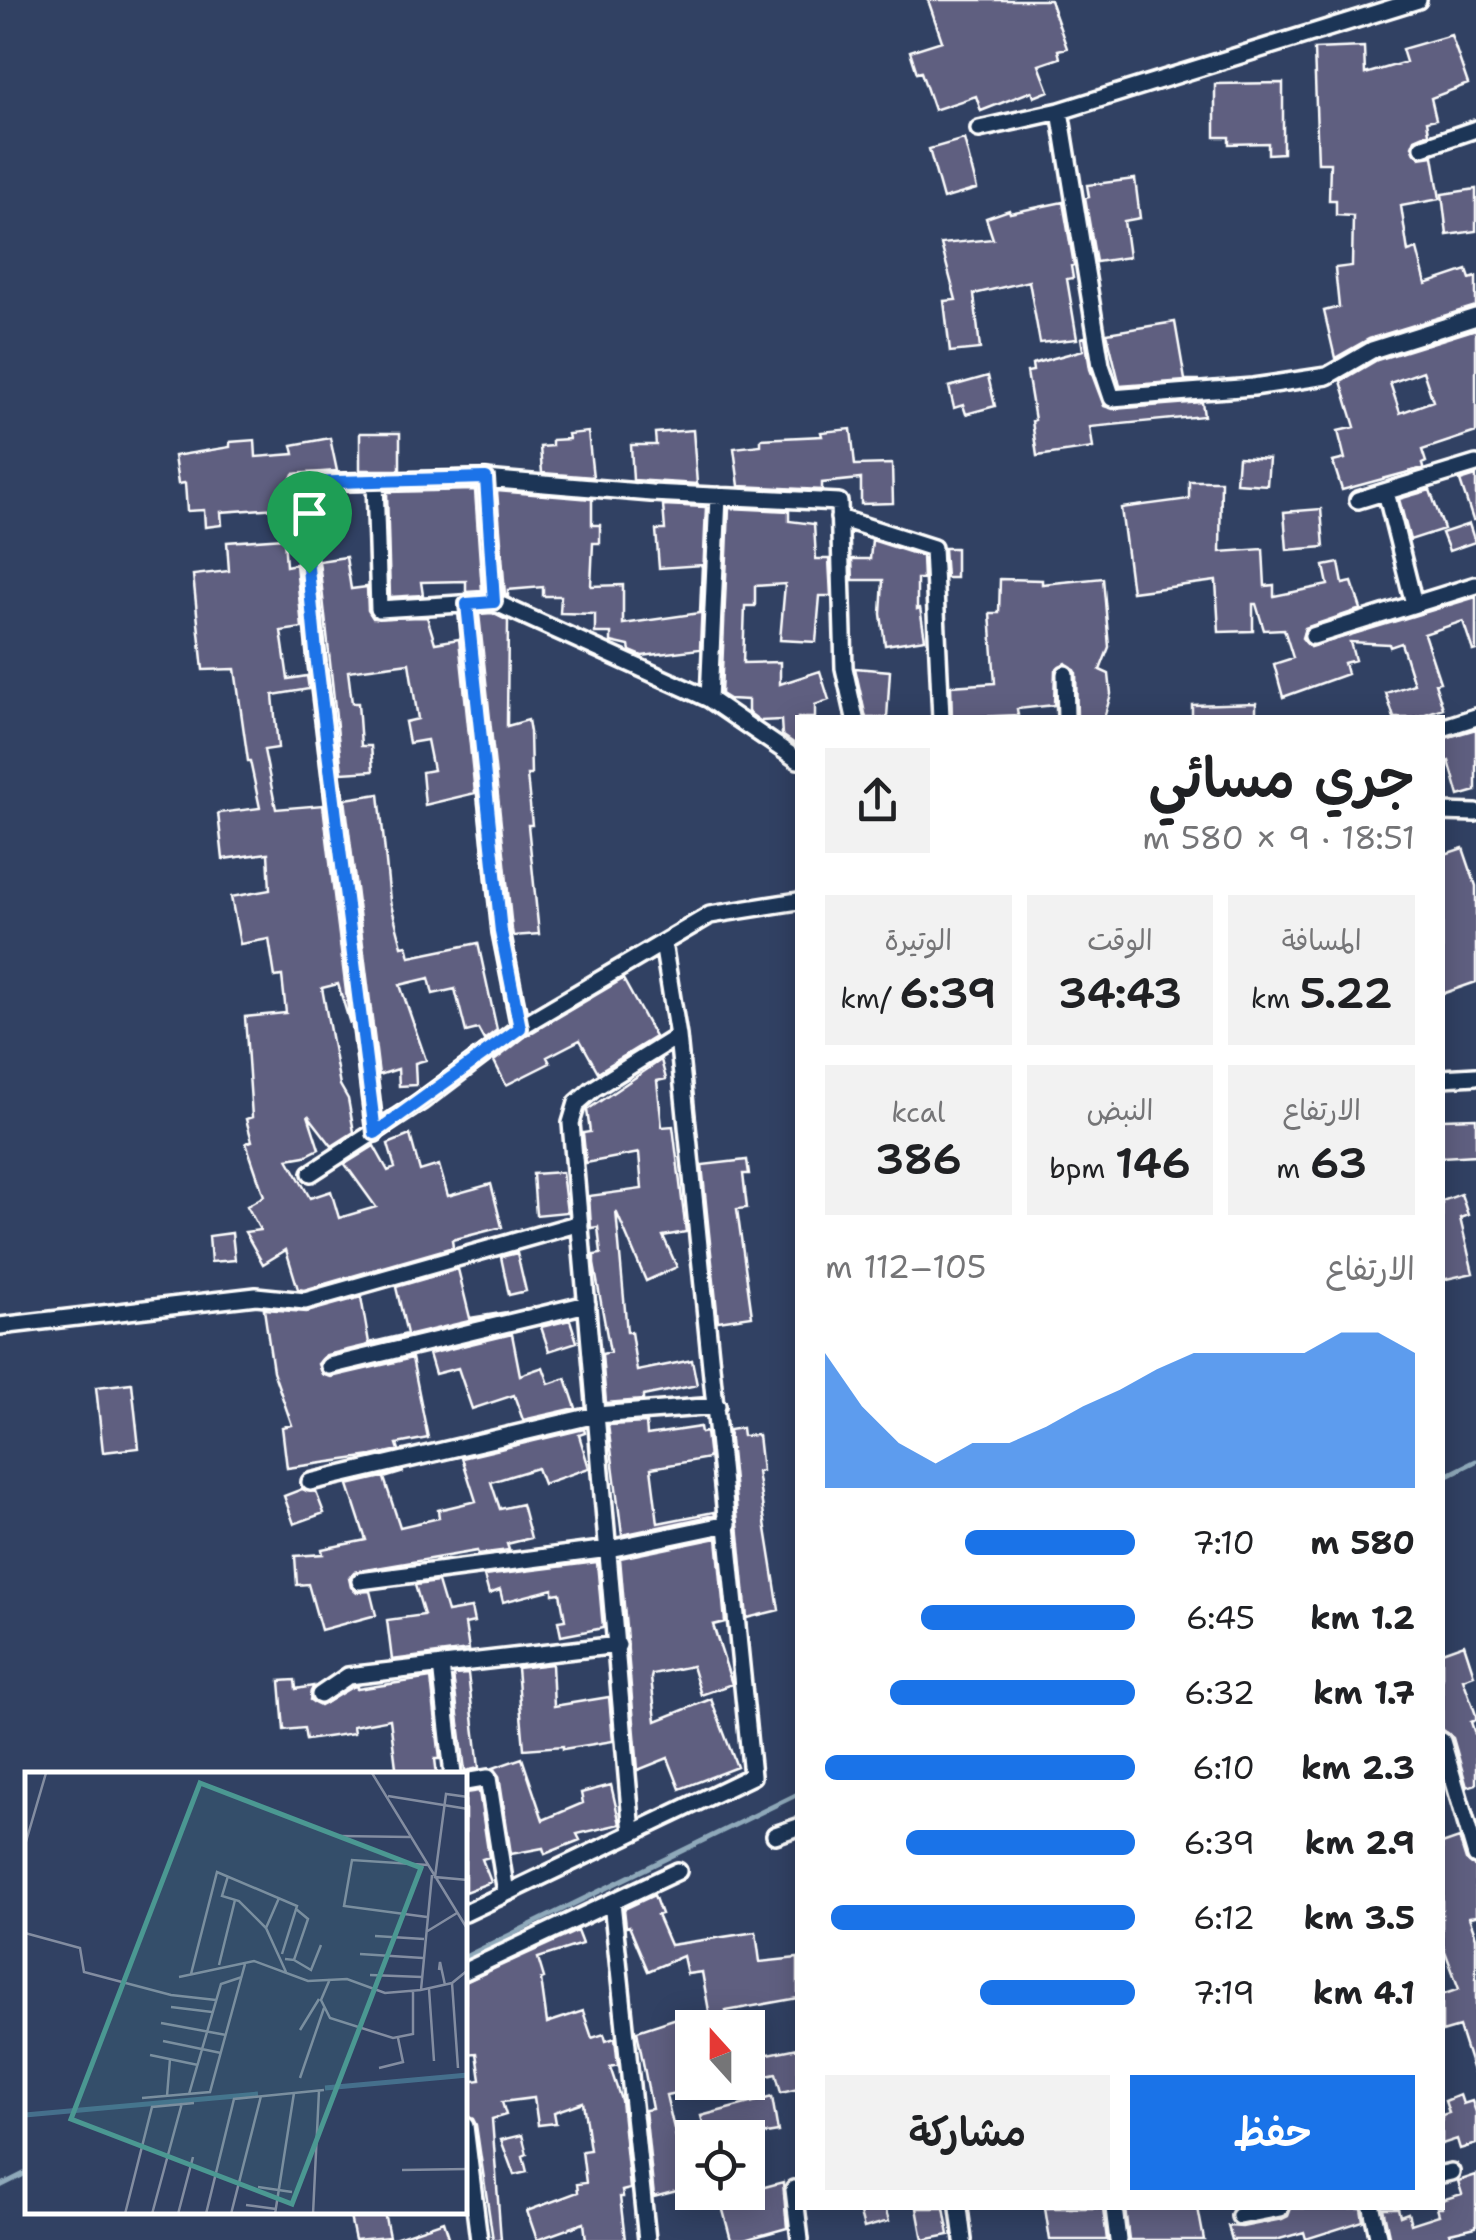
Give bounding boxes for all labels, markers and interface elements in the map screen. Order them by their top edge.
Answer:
pin [267,471,352,574]
icon: arrive [282,486,337,541]
text: جري مسائي [1148,741,1415,815]
button: share [825,748,930,853]
text: 18:51 · 9 × 580 m [1142,816,1415,859]
text: الوتيرة [885,921,952,959]
text: الوقت [1087,921,1153,959]
text: المسافة [1282,921,1362,959]
text: 6:39 [899,965,996,1021]
text: 34:43 [1058,965,1182,1021]
text: 5.22 [1300,965,1393,1021]
text: /km [840,979,899,1017]
text: km [1251,979,1300,1017]
text: النبض [1087,1091,1153,1129]
text: الارتفاع [1282,1091,1361,1129]
text: kcal [891,1093,946,1131]
text: 386 [875,1131,962,1187]
text: 146 [1115,1135,1191,1191]
text: 63 [1310,1135,1367,1191]
text: bpm [1049,1149,1115,1187]
text: m [1276,1149,1310,1187]
text: 105–112 m [825,1245,986,1288]
text: الارتفاع [1325,1247,1415,1290]
text: 7:10 [1192,1521,1255,1564]
text: 580 m [1310,1521,1415,1564]
text: 6:45 [1186,1596,1255,1639]
text: 1.2 km [1310,1596,1415,1639]
text: 6:32 [1184,1671,1255,1714]
text: 1.7 km [1313,1671,1415,1714]
text: 6:10 [1192,1746,1255,1789]
text: 2.3 km [1301,1746,1415,1789]
inset map [25,1772,468,2215]
text: 6:39 [1184,1821,1255,1864]
text: 2.9 km [1305,1821,1415,1864]
text: 6:12 [1193,1896,1255,1939]
text: 3.5 km [1304,1896,1415,1939]
text: 7:19 [1193,1971,1255,2014]
text: 4.1 km [1313,1971,1415,2014]
north arrow [675,2010,765,2100]
map controls [675,2010,765,2210]
button: مشاركة [825,2075,1110,2190]
button: حفظ [1130,2075,1415,2190]
button: locate [675,2120,765,2210]

